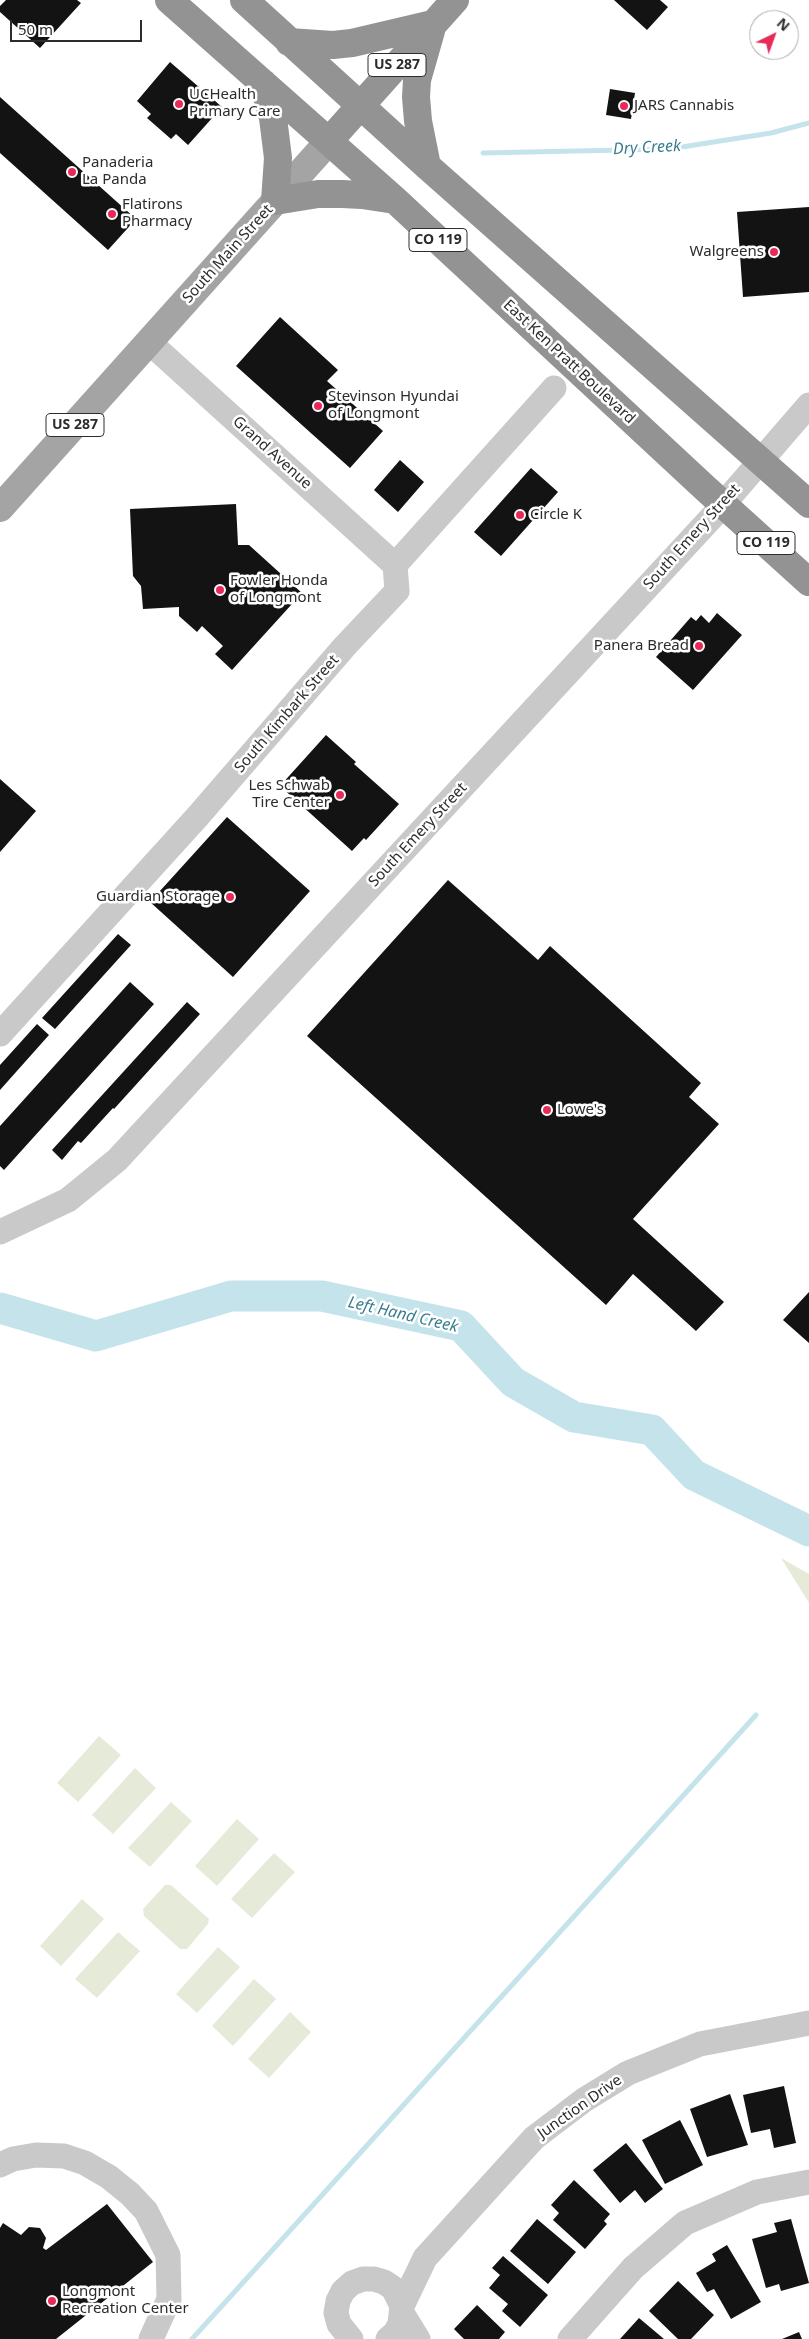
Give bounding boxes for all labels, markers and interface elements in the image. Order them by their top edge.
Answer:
scale bar [12,10,145,42]
north arrow [749,10,799,60]
text: N [773,13,794,35]
text: 50 m [18,19,53,39]
road number: US 287 [368,54,426,76]
place label: UCHealth Primary Care [189,86,281,121]
place label: JARS Cannabis [634,97,734,115]
marker: UCHealth Primary Care [173,98,185,110]
marker: JARS Cannabis [618,100,630,112]
water label: Dry Creek [613,137,681,159]
place label: Panaderia La Panda [82,154,153,189]
marker: Panaderia La Panda [66,166,78,178]
place label: Flatirons Pharmacy [122,196,192,231]
street label: South Main Street [179,201,277,307]
marker: Flatirons Pharmacy [106,208,118,220]
road number: CO 119 [409,228,467,252]
place label: Walgreens [690,243,764,261]
marker: Walgreens [768,246,780,258]
street label: East Ken Pratt Boulevard [499,296,639,428]
place label: Stevinson Hyundai of Longmont [328,388,459,423]
marker: Stevinson Hyundai of Longmont [312,400,324,412]
street label: Grand Avenue [229,413,315,493]
road number: US 287 [46,414,104,436]
street label: South Emery Street [640,481,744,593]
place label: Circle K [530,506,582,524]
marker: Circle K [514,509,526,521]
road number: CO 119 [737,532,795,554]
place label: Fowler Honda of Longmont [230,572,328,607]
marker: Fowler Honda of Longmont [214,584,226,596]
place label: Panera Bread [594,637,689,655]
marker: Panera Bread [693,640,705,652]
street label: South Kimbark Street [231,652,343,776]
place label: Les Schwab Tire Center [248,777,330,812]
street label: South Emery Street [365,779,471,891]
marker: Les Schwab Tire Center [334,789,346,801]
place label: Guardian Storage [96,888,220,906]
marker: Guardian Storage [224,891,236,903]
place label: Lowe's [557,1101,604,1119]
marker: Lowe's [541,1104,553,1116]
water label: Left Hand Creek [346,1293,460,1337]
street label: Junction Drive [535,2071,625,2143]
place label: Longmont Recreation Center [62,2283,189,2318]
marker: Longmont Recreation Center [46,2295,58,2307]

